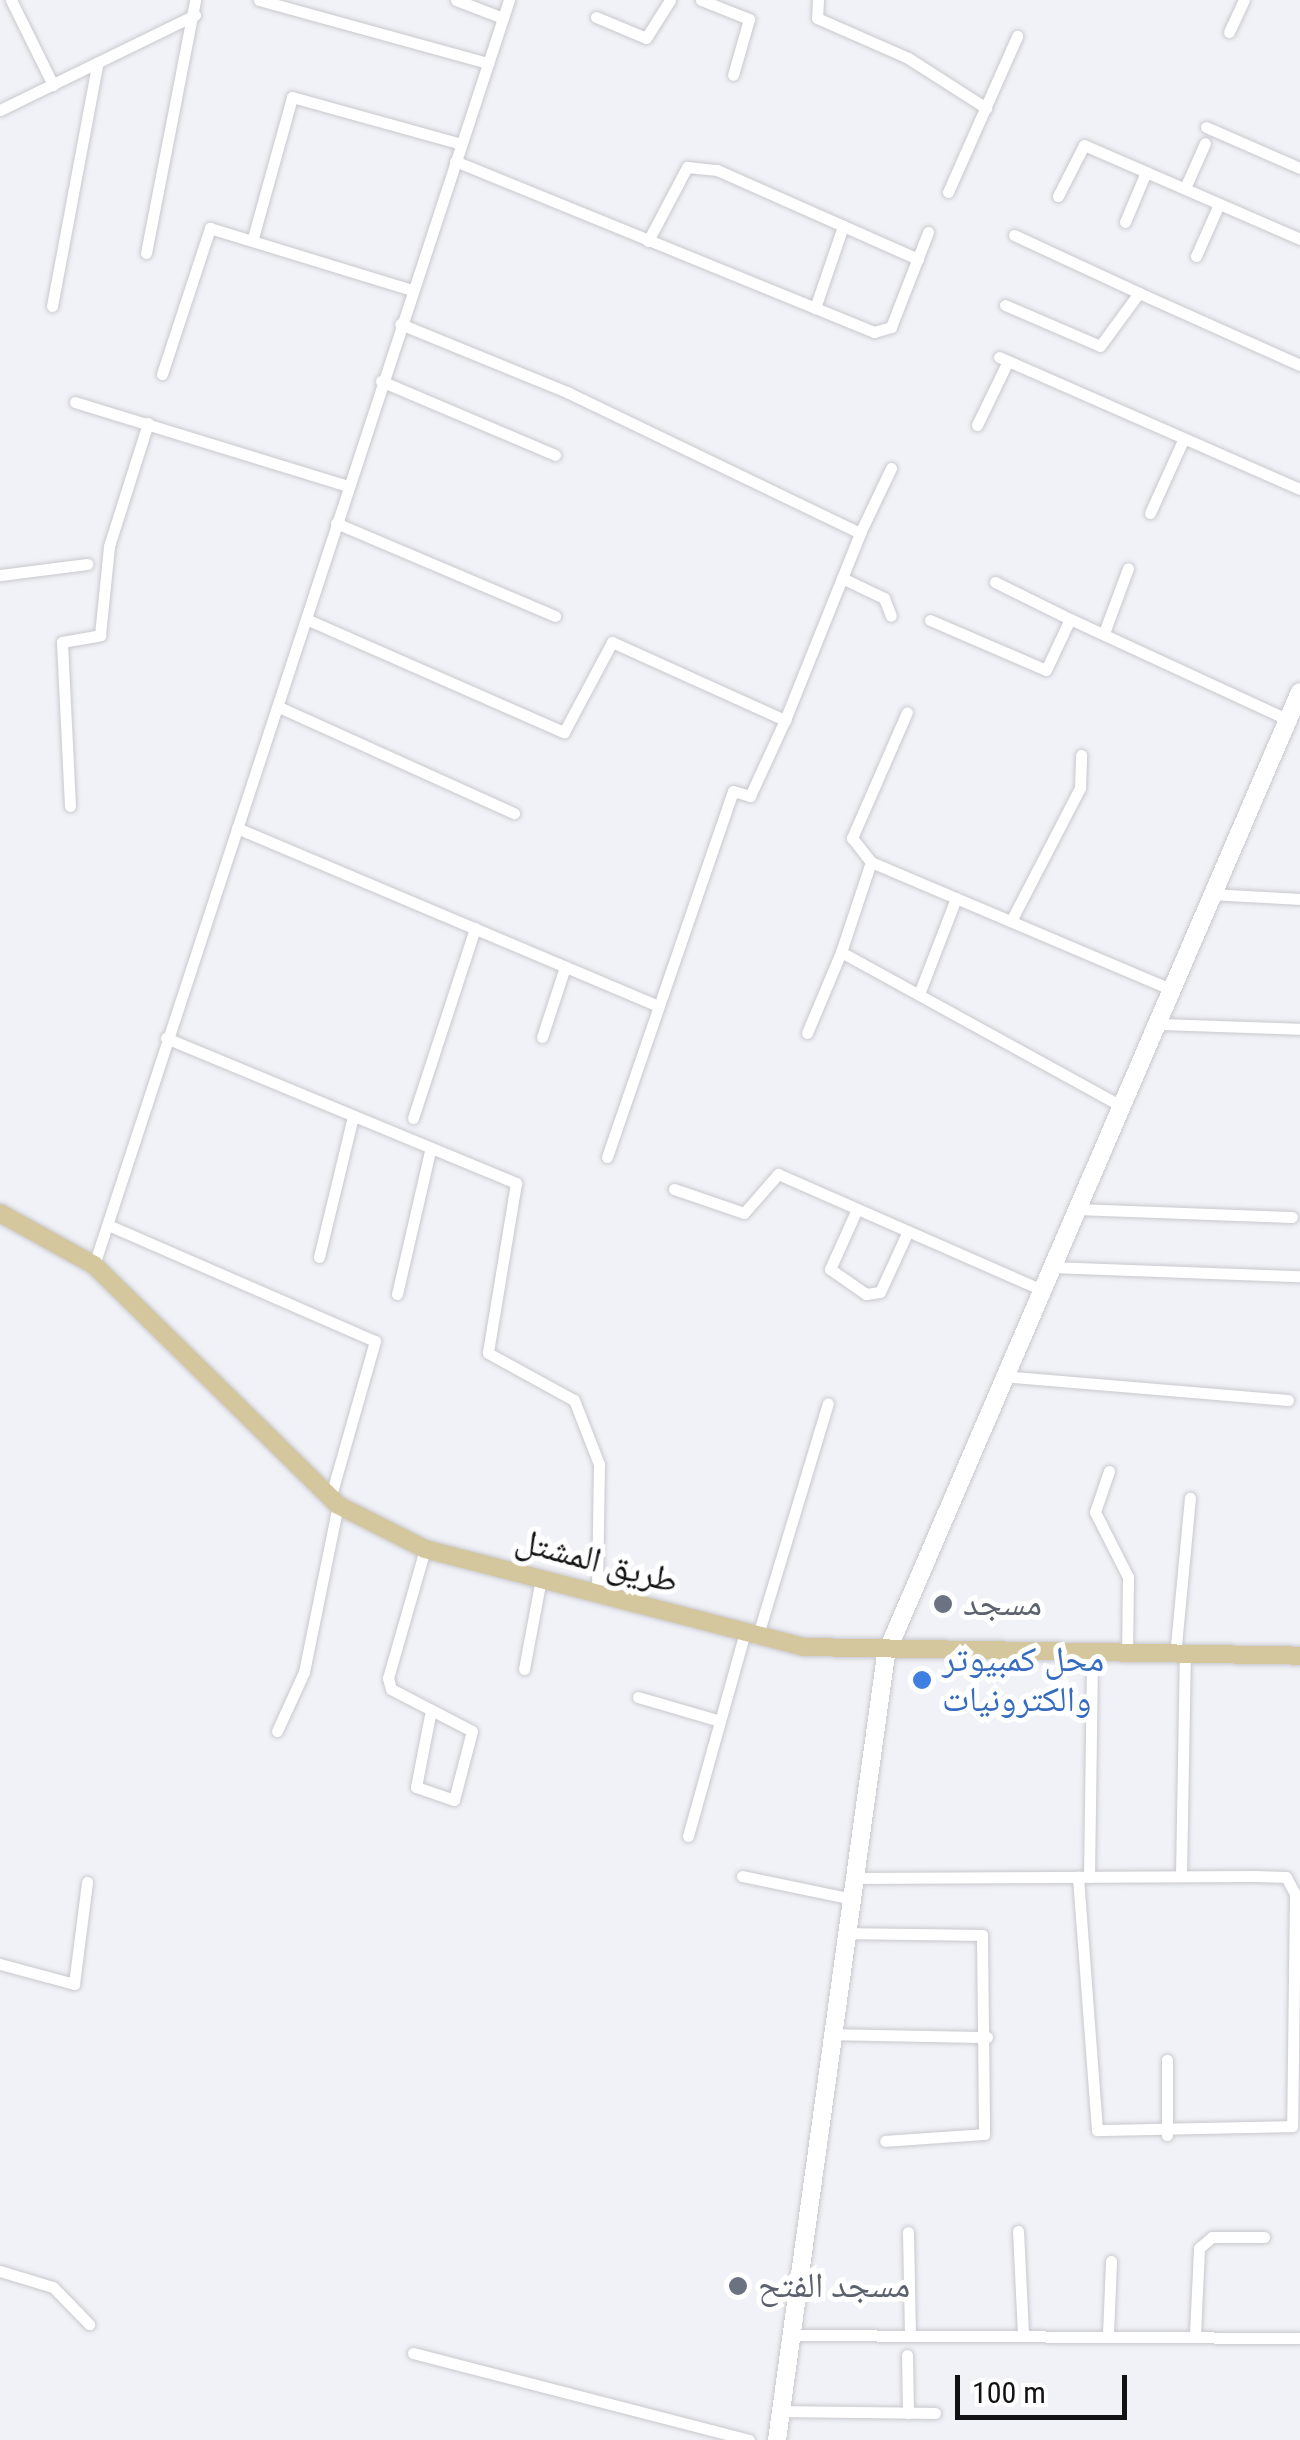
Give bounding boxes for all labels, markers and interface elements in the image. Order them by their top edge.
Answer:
street label: طريق المشتل [511,1519,683,1603]
place label: مسجد [963,1583,1042,1625]
marker: مسجد [932,1593,954,1615]
place label: محل كمبيوتر والكترونيات [942,1639,1104,1721]
marker: محل كمبيوتر والكترونيات [911,1669,933,1691]
place label: مسجد الفتح [758,2265,910,2307]
marker: مسجد الفتح [727,2275,749,2297]
scale bar [960,2355,1132,2417]
text: 100 m [972,2375,1046,2410]

